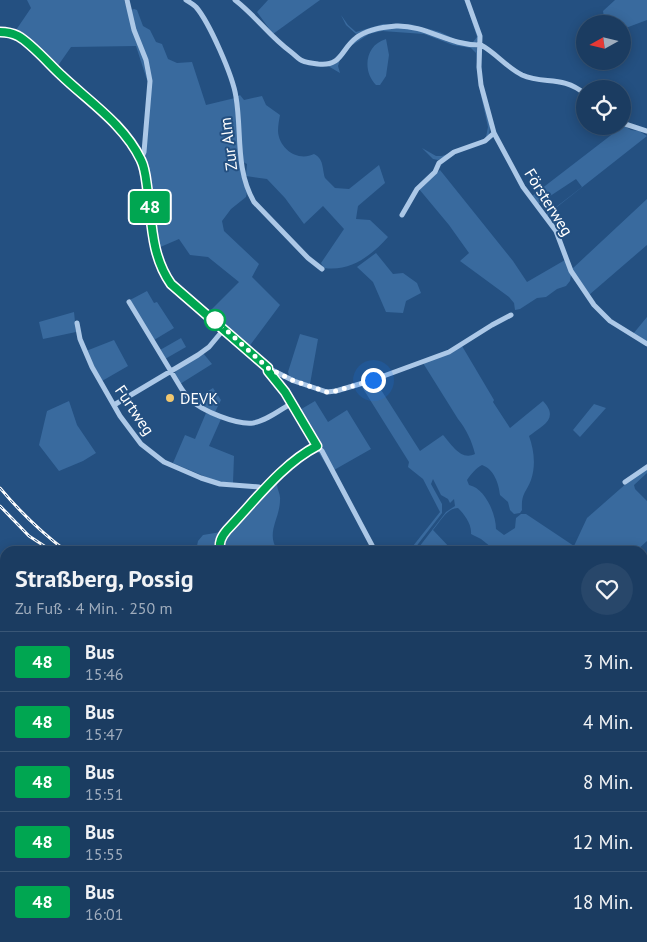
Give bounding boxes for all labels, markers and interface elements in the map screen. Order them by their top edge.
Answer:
north arrow [576,15,631,70]
map controls [576,15,631,135]
button: locate [576,80,631,135]
street label: Zur Alm [215,116,241,172]
street label: Försterweg [520,164,578,240]
line badge: 48 [128,191,172,223]
text: 48 [140,195,160,218]
unlabelled marker [204,309,226,331]
your location [361,368,386,393]
street label: Furtweg [111,381,159,439]
place label: DEVK [180,388,218,408]
marker: DEVK [164,392,176,404]
text: Straßberg, Possig [15,563,194,594]
button: heart [581,563,633,615]
text: Zu Fuß · 4 Min. · 250 m [15,598,173,618]
text: Bus [85,640,114,664]
text: 48 [32,650,53,673]
text: 3 Min. [583,650,633,674]
text: 15:46 [85,664,123,684]
text: Bus [85,700,114,724]
text: 48 [32,710,53,733]
text: 4 Min. [583,710,633,734]
text: 15:47 [85,724,123,744]
text: Bus [85,760,114,784]
text: 48 [32,770,53,793]
text: 8 Min. [583,770,633,794]
text: 15:51 [85,784,123,804]
text: Bus [85,820,114,844]
text: 48 [32,830,53,853]
text: 12 Min. [573,830,633,854]
text: 15:55 [85,844,123,864]
text: Bus [85,880,114,904]
text: 48 [32,890,53,913]
text: 18 Min. [573,890,633,914]
text: 16:01 [85,904,123,924]

